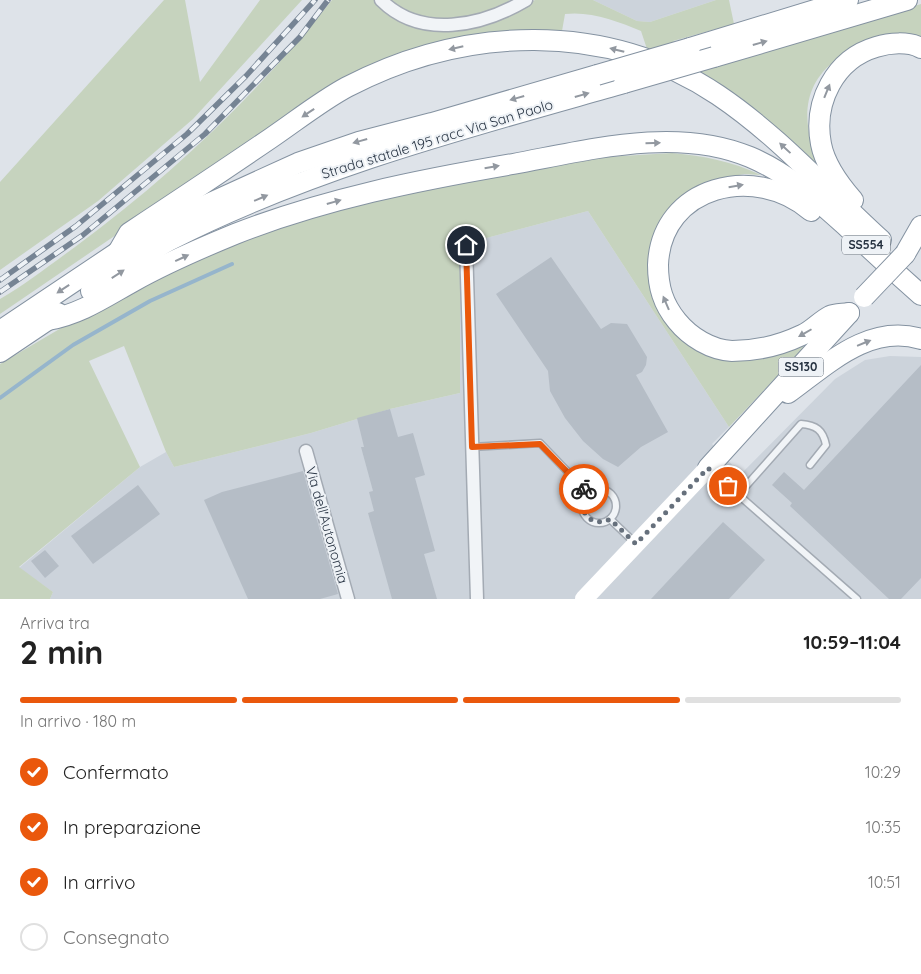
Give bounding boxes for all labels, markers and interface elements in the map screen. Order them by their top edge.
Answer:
one-way arrow [753,39,768,47]
one-way arrow [448,44,463,52]
one-way arrow [609,46,624,54]
one-way arrow [823,83,831,98]
one-way arrow [575,90,590,98]
street label: Strada statale 195 racc Via San Paolo [319,95,555,183]
one-way arrow [509,95,524,103]
one-way arrow [301,108,315,118]
one-way arrow [353,138,368,146]
one-way arrow [645,139,661,147]
one-way arrow [779,142,791,154]
one-way arrow [485,163,501,171]
one-way arrow [729,181,745,189]
one-way arrow [254,193,268,201]
one-way arrow [326,198,341,206]
pin [445,224,487,266]
icon: home [452,231,480,259]
road number: SS554 [842,236,890,254]
one-way arrow [174,254,189,263]
one-way arrow [111,269,124,278]
one-way arrow [56,284,69,294]
one-way arrow [661,296,669,310]
one-way arrow [799,328,812,337]
one-way arrow [857,338,871,346]
road number: SS130 [778,358,824,377]
street label: Via dell'Autonomia [302,464,352,586]
courier [559,464,609,514]
pin [707,465,749,507]
icon: bag [714,472,742,500]
icon: bike [570,475,598,503]
text: Arriva tra [20,613,90,633]
text: 10:59–11:04 [803,630,901,654]
text: 2 min [20,632,103,672]
text: In arrivo · 180 m [20,711,136,731]
icon: check [20,758,48,786]
text: Confermato [63,760,169,784]
text: 10:29 [865,762,901,782]
icon: check [20,813,48,841]
text: In preparazione [63,815,201,839]
text: 10:35 [865,817,901,837]
icon: check [20,868,48,896]
text: In arrivo [63,870,136,894]
text: 10:51 [868,872,901,892]
text: Consegnato [63,925,170,949]

